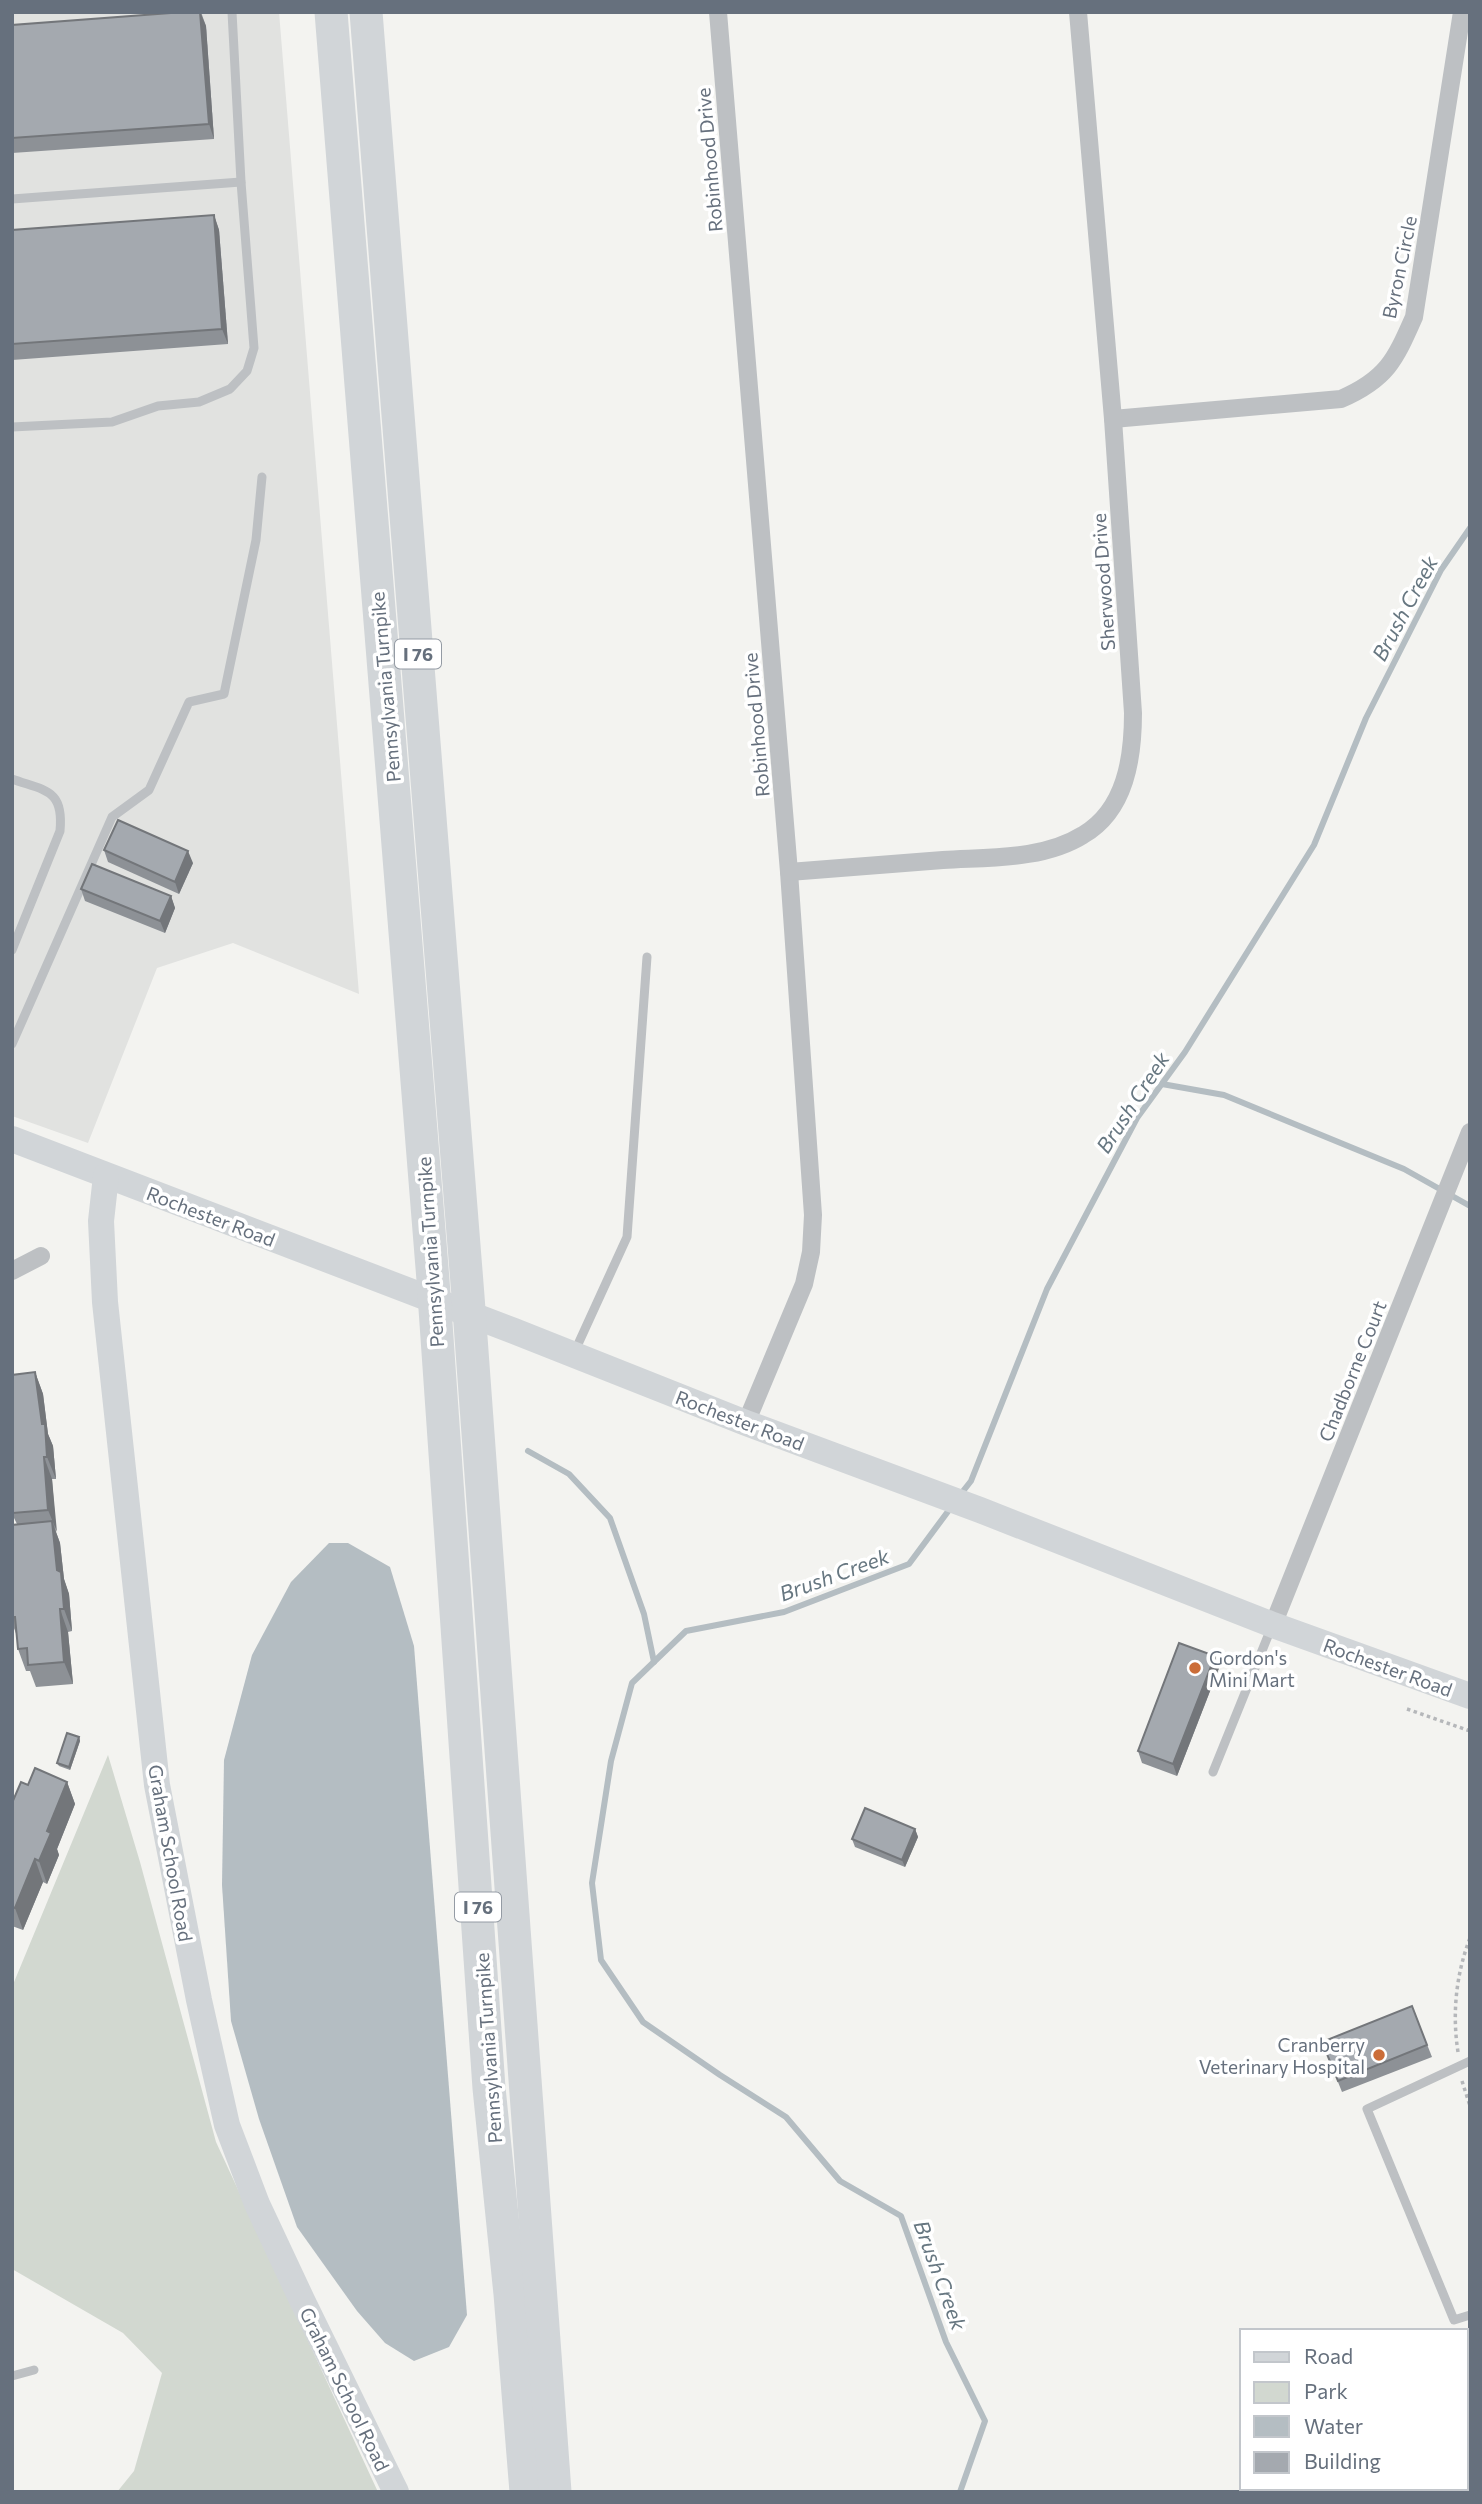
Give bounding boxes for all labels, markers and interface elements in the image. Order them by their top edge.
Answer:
street label: Robinhood Drive [691,87,727,233]
street label: Byron Circle [1377,213,1421,321]
street label: Sherwood Drive [1087,512,1119,652]
water label: Brush Creek [1366,551,1442,665]
street label: Pennsylvania Turnpike [365,591,405,783]
road number: I 76 [395,640,441,668]
street label: Robinhood Drive [738,652,774,798]
water label: Brush Creek [1090,1046,1174,1157]
street label: Pennsylvania Turnpike [412,1156,448,1348]
street label: Rochester Road [144,1181,278,1251]
street label: Chadborne Court [1313,1297,1391,1445]
street label: Rochester Road [673,1385,807,1455]
water label: Brush Creek [776,1542,893,1605]
street label: Rochester Road [1320,1633,1456,1701]
place label: Gordon's Mini Mart [1209,1646,1295,1691]
marker: Gordon's Mini Mart [1187,1660,1203,1676]
street label: Graham School Road [144,1763,198,1943]
road number: I 76 [455,1893,501,1922]
street label: Pennsylvania Turnpike [470,1952,506,2144]
place label: Cranberry Veterinary Hospital [1199,2033,1365,2078]
marker: Cranberry Veterinary Hospital [1371,2047,1387,2063]
water label: Brush Creek [910,2217,973,2334]
street label: Graham School Road [295,2303,395,2475]
legend [1240,2329,1468,2490]
text: Road [1304,2343,1353,2368]
text: Park [1304,2378,1348,2403]
text: Water [1304,2413,1363,2438]
text: Building [1304,2448,1381,2473]

